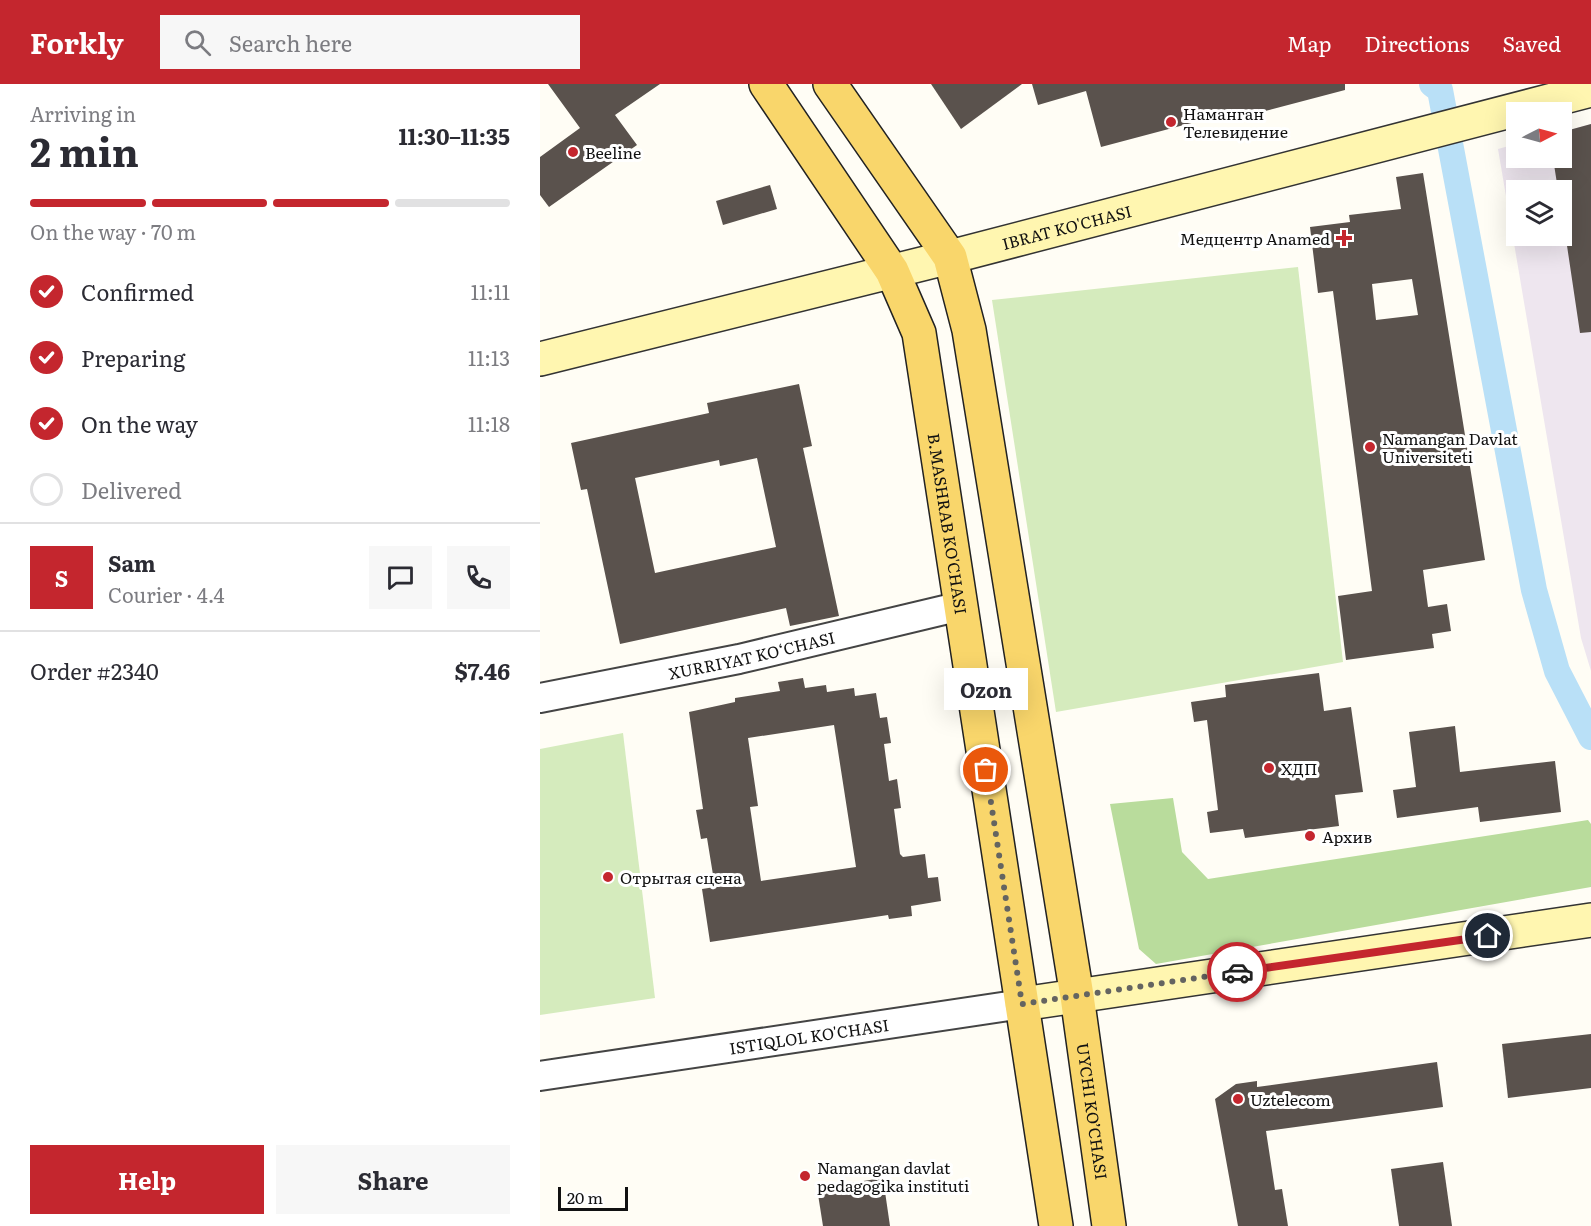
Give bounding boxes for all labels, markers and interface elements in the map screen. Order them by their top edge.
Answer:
search box [160,15,580,69]
text: Forkly [30,21,124,63]
icon: search [181,26,214,59]
text: Search here [229,26,352,59]
text: Map [1287,27,1332,58]
text: Directions [1365,27,1470,58]
text: Saved [1503,27,1561,58]
text: Arriving in [30,98,136,128]
place label: Наманган Телевидение [1183,101,1288,143]
north arrow [1506,102,1572,168]
map controls [1506,102,1572,246]
marker: Наманган Телевидение [1164,115,1178,129]
text: 11:30–11:35 [398,119,510,152]
text: 2 min [30,121,139,179]
place label: Beeline [585,140,641,164]
marker: Beeline [566,145,580,159]
button: layers [1506,180,1572,246]
street label: IBRAT KO'CHASI [999,198,1134,255]
text: On the way · 70 m [30,216,196,246]
place label: Медцентр Anamed [1180,226,1330,250]
marker: Медцентр Anamed [1335,229,1353,247]
icon: check [30,275,63,308]
text: Confirmed [81,275,194,308]
text: 11:11 [471,276,510,306]
icon: check [30,341,63,374]
text: Preparing [81,341,185,374]
text: 11:13 [468,342,510,372]
icon: check [30,407,63,440]
text: On the way [81,407,198,440]
text: 11:18 [468,408,510,438]
place label: Namangan Davlat Universiteti [1382,426,1518,468]
street label: B.MASHRAB KO'CHASI [923,431,974,616]
marker: Namangan Davlat Universiteti [1363,440,1377,454]
text: Delivered [81,473,182,506]
text: Sam [108,546,156,579]
button: chat [369,546,432,609]
button: phone [447,546,510,609]
text: S [55,561,68,594]
text: Courier · 4.4 [108,579,225,609]
street label: XURRIYAT KO‘CHASI [666,625,837,685]
text: Order #2340 [30,654,159,687]
text: $7.46 [455,654,510,687]
callout: Ozon [944,668,1028,710]
text: Ozon [960,674,1012,704]
pin [960,744,1011,795]
icon: bag [969,753,1002,786]
place label: ХДП [1281,756,1317,780]
marker: ХДП [1262,761,1276,775]
place label: Архив [1322,824,1372,848]
marker: Архив [1303,829,1317,843]
place label: Отрытая сцена [620,865,742,889]
marker: Отрытая сцена [601,870,615,884]
pin [1462,910,1513,961]
icon: home [1471,919,1504,952]
courier [1207,942,1267,1002]
icon: car [1221,956,1254,989]
street label: ISTIQLOL KO'CHASI [728,1012,890,1060]
street label: UYCHI KO’CHASI [1072,1041,1114,1181]
place label: Uztelecom [1250,1087,1331,1111]
marker: Uztelecom [1231,1092,1245,1106]
button: Help [30,1145,264,1214]
button: Share [276,1145,510,1214]
place label: Namangan davlat pedagogika instituti [817,1155,969,1197]
marker: Namangan davlat pedagogika instituti [798,1169,812,1183]
scale bar [558,1184,628,1212]
text: 20 m [567,1185,603,1209]

